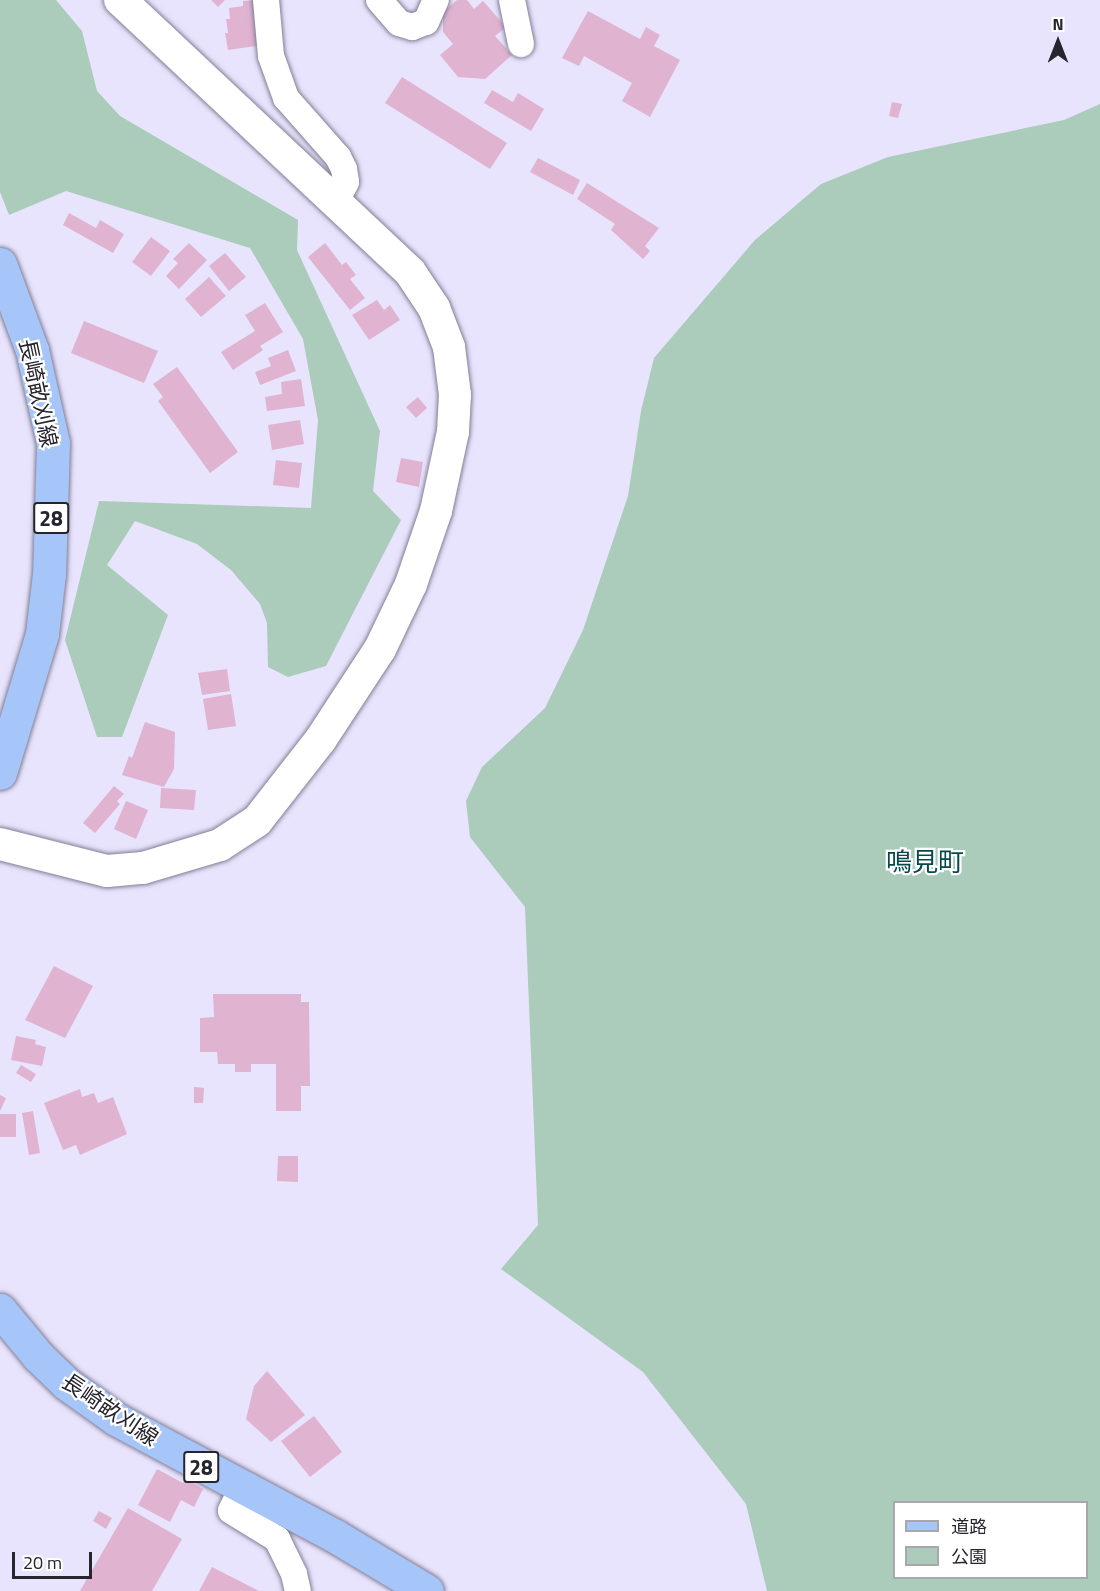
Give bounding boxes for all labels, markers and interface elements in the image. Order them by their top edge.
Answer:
north arrow [1028,12,1088,72]
text: N [1052,12,1064,36]
street label: 長崎畝刈線 [14,336,62,450]
road number: 28 [33,500,69,536]
district label: 鳴見町 [886,846,964,878]
street label: 長崎畝刈線 [57,1368,163,1452]
road number: 28 [183,1449,219,1485]
legend [893,1501,1088,1579]
text: 道路 [951,1513,987,1540]
scale bar [15,1540,94,1578]
text: 公園 [951,1543,987,1570]
text: 20 m [23,1549,62,1576]

